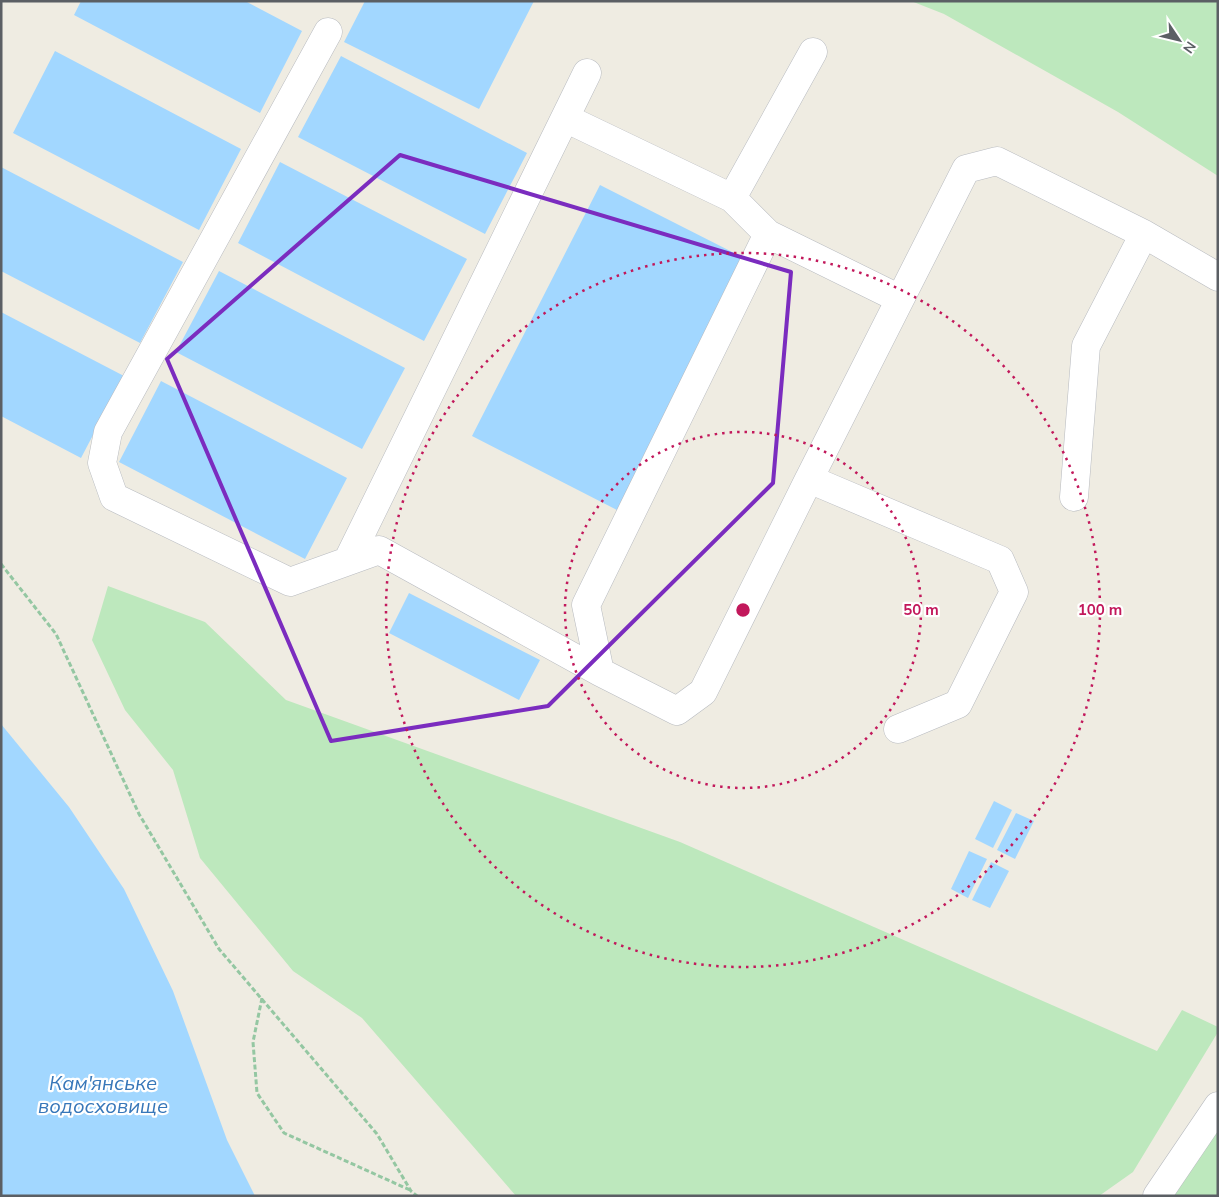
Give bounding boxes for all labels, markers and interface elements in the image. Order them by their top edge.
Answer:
north arrow [1154,15,1204,65]
text: N [1179,38,1200,57]
text: 50 m [903,600,939,619]
text: 100 m [1078,600,1122,619]
centre of rings [734,601,752,619]
water label: Кам'янське водосховище [38,1070,168,1118]

